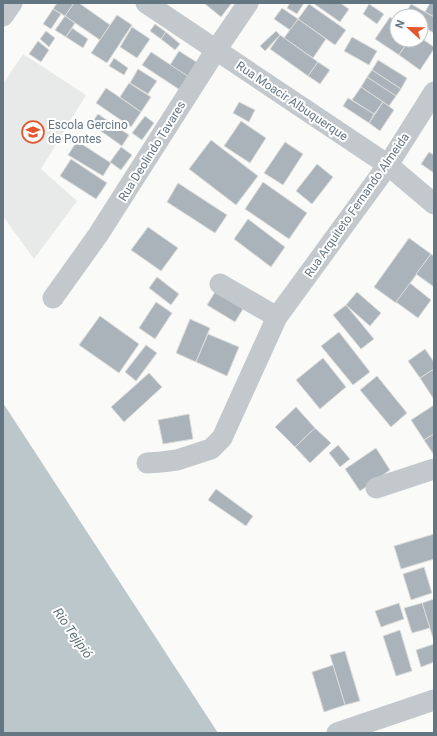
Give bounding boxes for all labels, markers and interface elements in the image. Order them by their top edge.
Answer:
north arrow [389,8,429,48]
text: N [393,18,408,30]
street label: Rua Moacir Albuquerque [234,58,350,144]
street label: Rua Deolindo Tavares [116,98,188,204]
place label: Escola Gercino de Pontes [48,118,128,146]
school or university icon: Escola Gercino de Pontes [20,119,46,145]
street label: Rua Arquiteto Fernando Almeida [302,130,412,280]
water label: Rio Tejipió [50,605,96,661]

